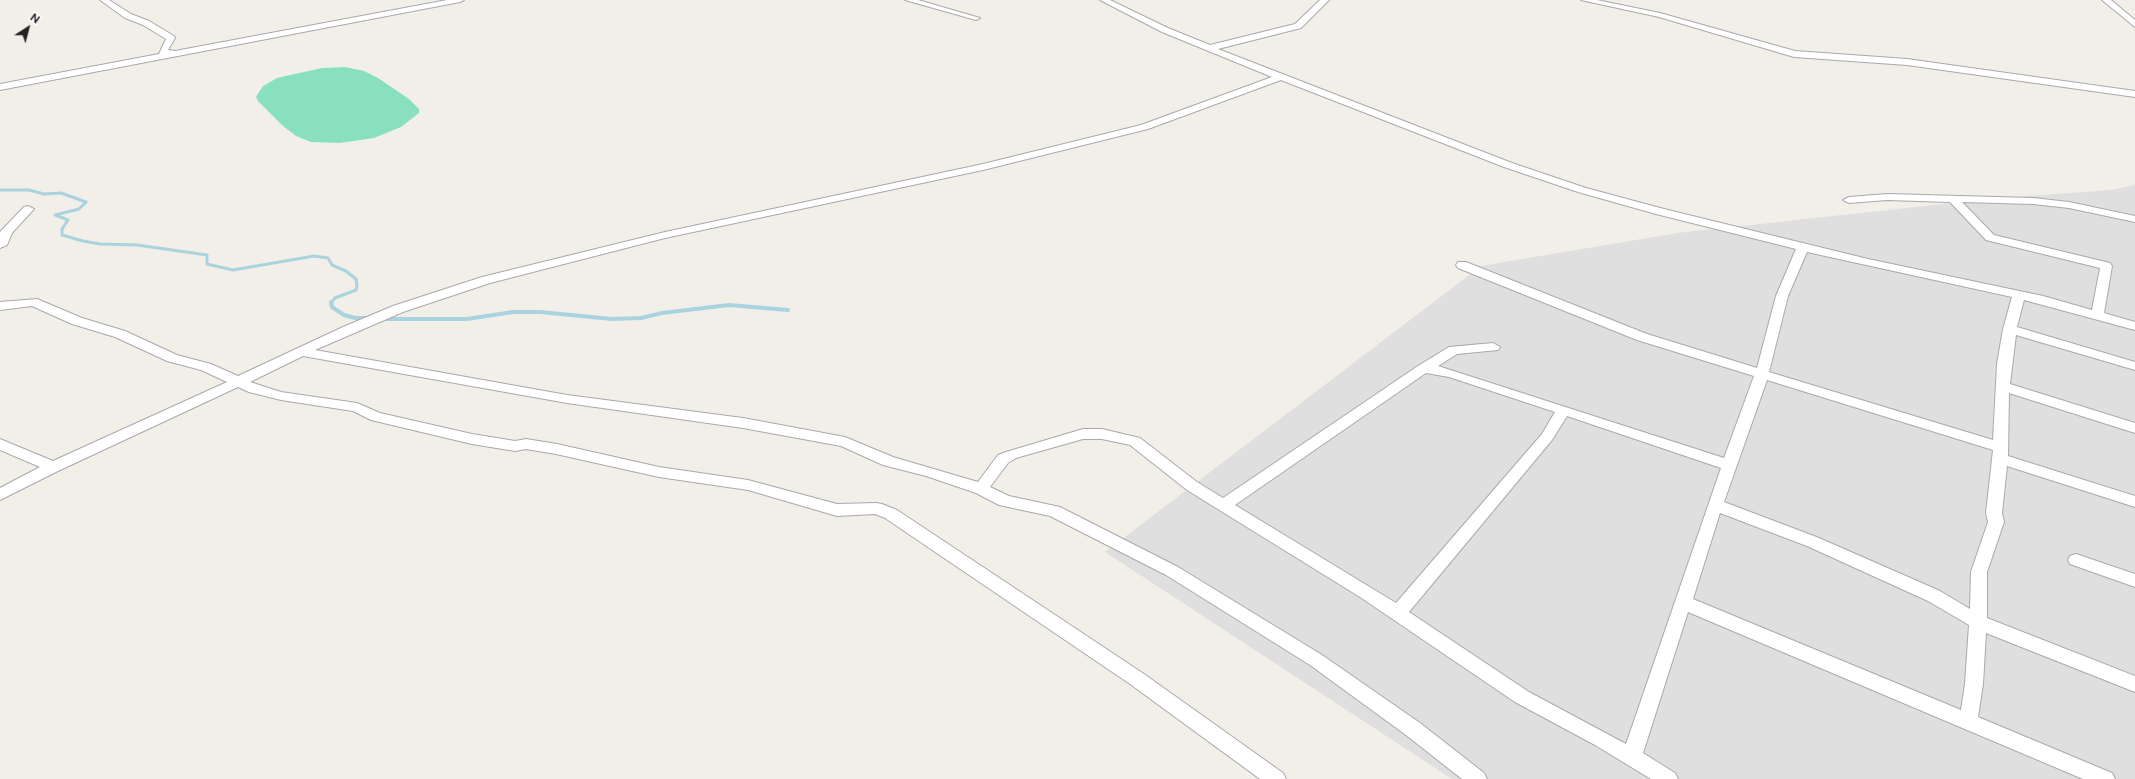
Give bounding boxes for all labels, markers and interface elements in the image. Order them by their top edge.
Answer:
north arrow [8,8,48,48]
text: N [28,11,42,26]

